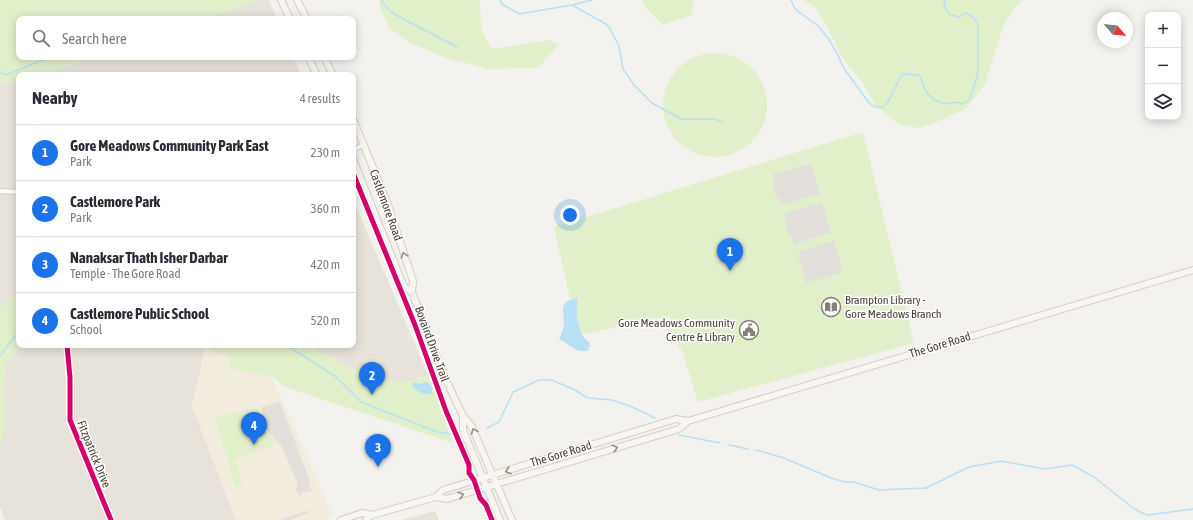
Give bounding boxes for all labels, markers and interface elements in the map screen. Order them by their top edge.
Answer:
north arrow [1097,12,1133,48]
map controls [1145,12,1181,120]
button: + [1145,12,1181,48]
search box [16,16,356,60]
icon: search [30,27,52,49]
text: Search here [62,30,127,47]
button: − [1145,48,1181,84]
button: layers [1145,84,1181,120]
text: Nearby [32,88,78,108]
text: 4 results [300,91,340,106]
text: Gore Meadows Community Park East [70,137,268,154]
text: 1 [42,145,48,160]
text: 230 m [311,145,340,160]
text: Park [70,154,92,169]
street label: Castlemore Road [367,167,405,243]
text: Castlemore Park [70,193,160,210]
text: 2 [42,201,48,216]
text: 360 m [311,201,340,216]
your location [560,205,580,225]
text: Park [70,210,92,225]
pin: 1 [717,238,743,271]
text: Nanaksar Thath Isher Darbar [70,249,228,266]
one-way arrow [400,251,409,258]
text: 3 [42,257,48,272]
text: 420 m [311,257,340,272]
text: Temple · The Gore Road [70,266,181,281]
place label: Brampton Library - Gore Meadows Branch [845,293,942,321]
library icon: Brampton Library - Gore Meadows Branch [820,296,842,318]
street label: Bovaird Drive Trail [412,304,452,385]
text: Castlemore Public School [70,305,209,322]
text: 4 [42,313,48,328]
text: 520 m [311,313,340,328]
place label: Gore Meadows Community Centre & Library [618,316,735,344]
public building icon: Gore Meadows Community Centre & Library [738,319,760,341]
text: School [70,322,102,337]
street label: The Gore Road [908,329,972,361]
pin: 2 [359,362,385,395]
pin: 4 [241,412,267,445]
street label: Fitzpatrick Drive [74,418,114,490]
one-way arrow [471,428,479,436]
pin: 3 [365,434,391,467]
street label: The Gore Road [529,438,593,470]
one-way arrow [611,444,618,453]
one-way arrow [504,466,511,474]
one-way arrow [458,491,465,500]

